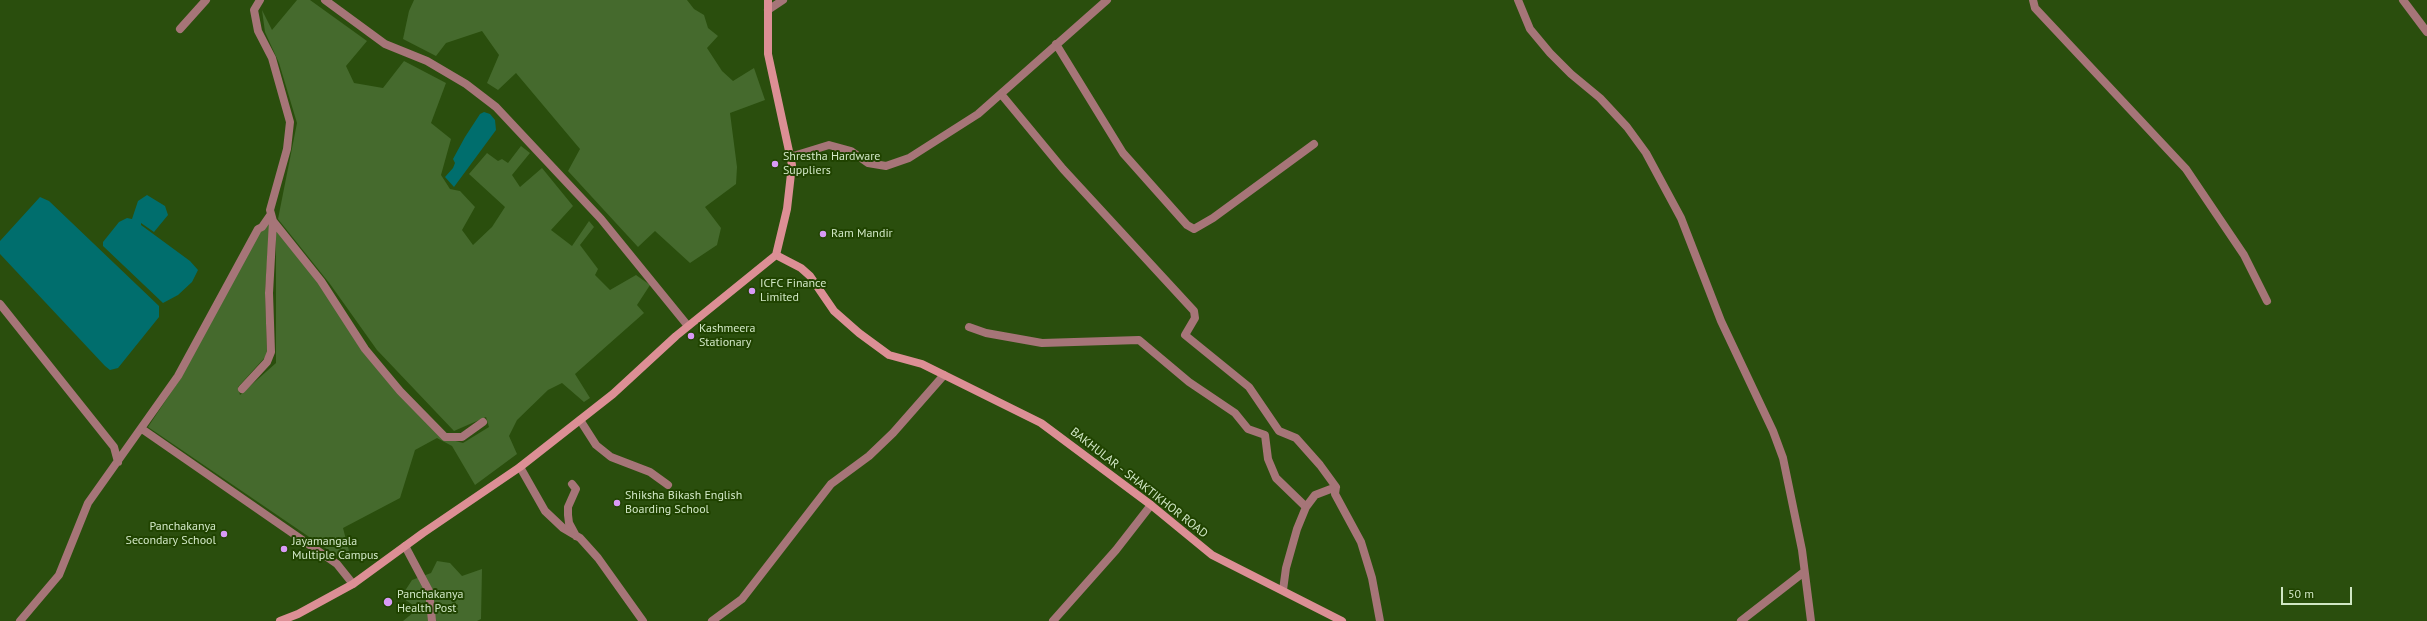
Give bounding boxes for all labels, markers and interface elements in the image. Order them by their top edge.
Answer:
place label: Shrestha Hardware Suppliers [783,150,880,178]
marker: Shrestha Hardware Suppliers [770,159,780,169]
place label: Ram Mandir [831,227,893,241]
marker: Ram Mandir [818,229,828,239]
place label: ICFC Finance Limited [760,277,826,305]
marker: ICFC Finance Limited [747,286,757,296]
place label: Kashmeera Stationary [699,322,755,350]
marker: Kashmeera Stationary [686,331,696,341]
street label: BAKHULAR - SHAKTIKHOR ROAD [1067,425,1211,541]
place label: Shiksha Bikash English Boarding School [625,489,742,517]
marker: Shiksha Bikash English Boarding School [612,498,622,508]
place label: Panchakanya Secondary School [126,520,216,548]
marker: Panchakanya Secondary School [219,529,229,539]
place label: Jayamangala Multiple Campus [292,535,378,563]
marker: Jayamangala Multiple Campus [279,544,289,554]
scale bar [2283,579,2354,605]
text: 50 m [2288,586,2314,601]
place label: Panchakanya Health Post [397,588,464,616]
marker: Panchakanya Health Post [382,596,394,608]

